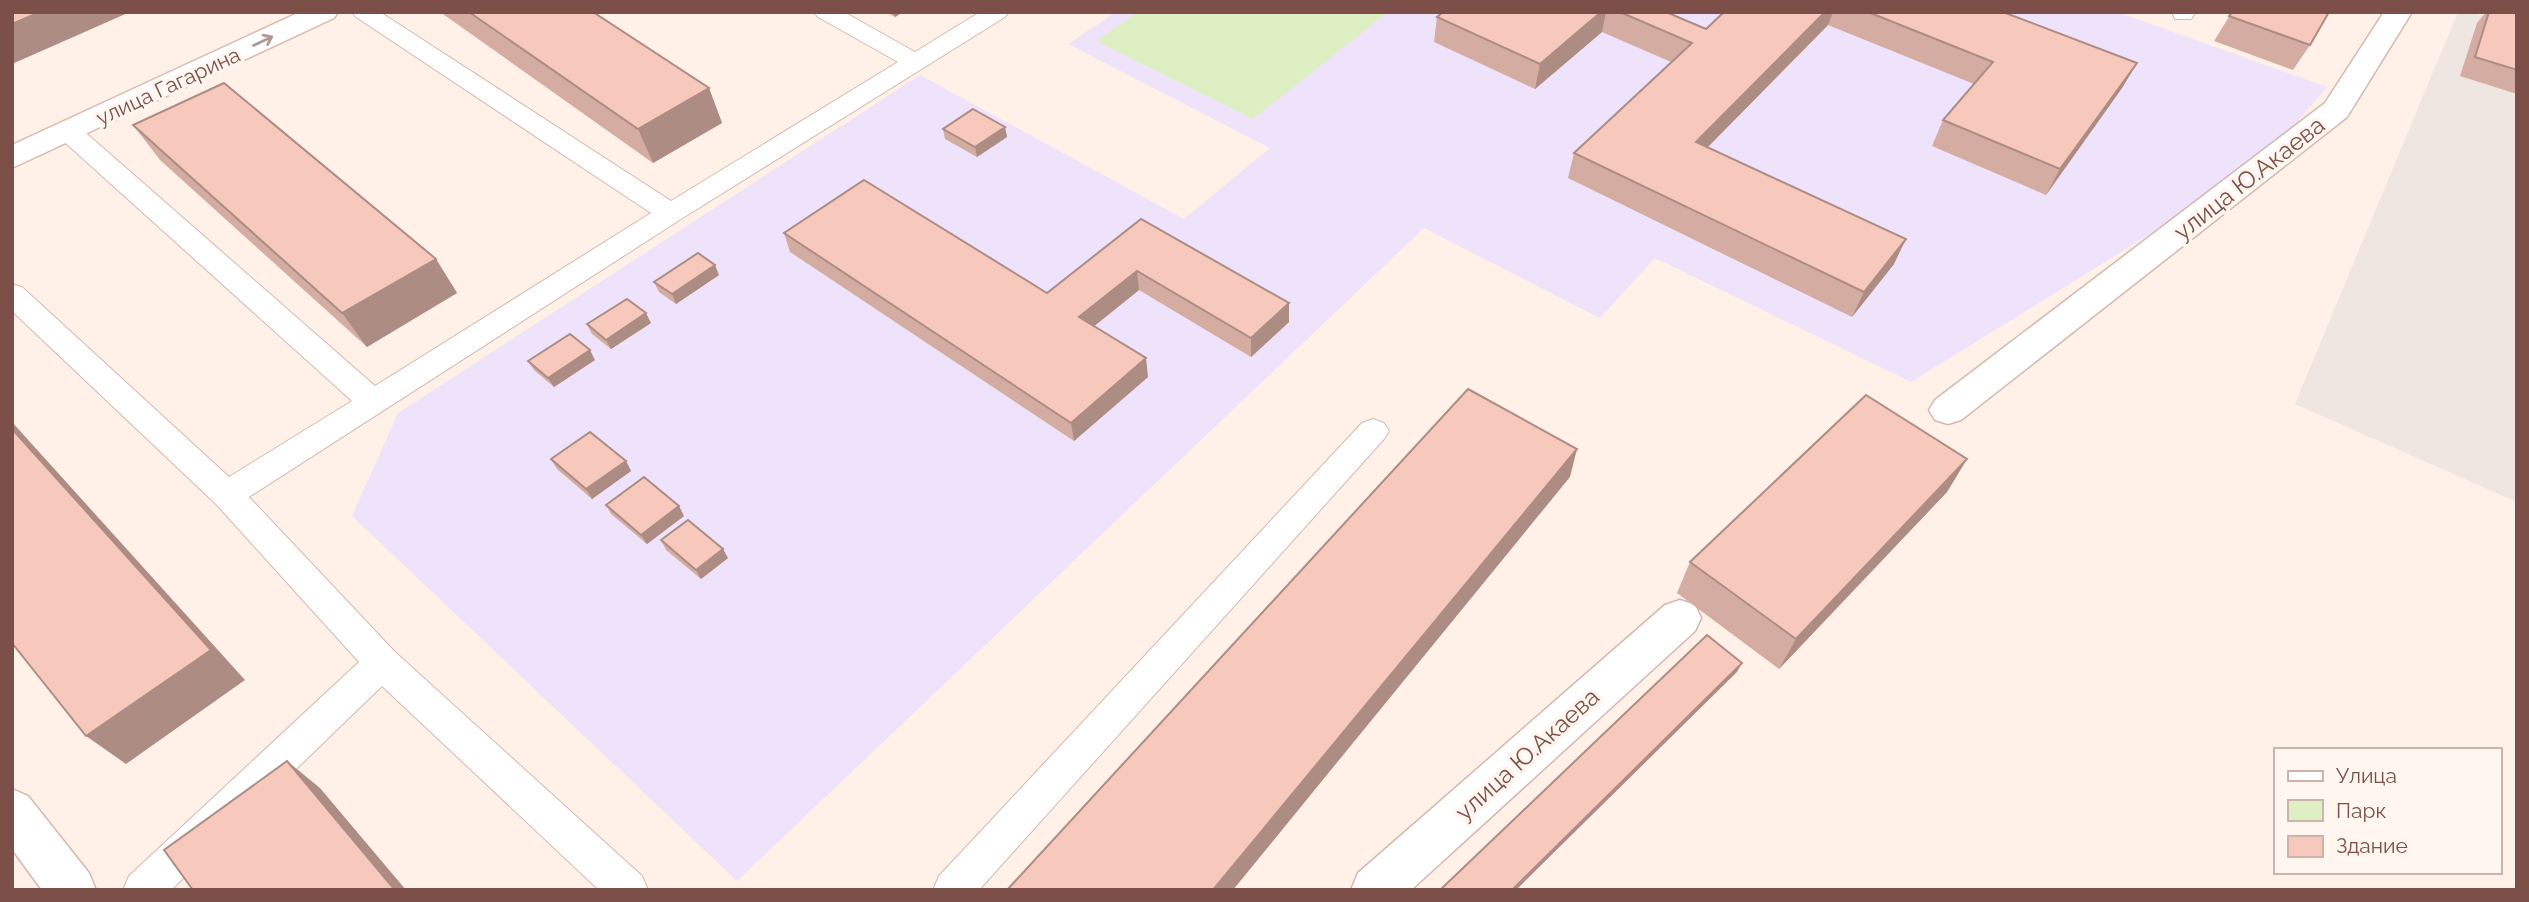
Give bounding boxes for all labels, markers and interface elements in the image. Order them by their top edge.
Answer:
one-way arrow [253,33,274,46]
street label: улица Гагарина [92,42,244,130]
street label: улица Ю.Акаева [2168,110,2330,246]
street label: улица Ю.Акаева [1449,682,1605,826]
legend [2274,748,2501,874]
text: Улица [2336,763,2397,788]
text: Парк [2336,798,2386,823]
text: Здание [2336,833,2408,858]

